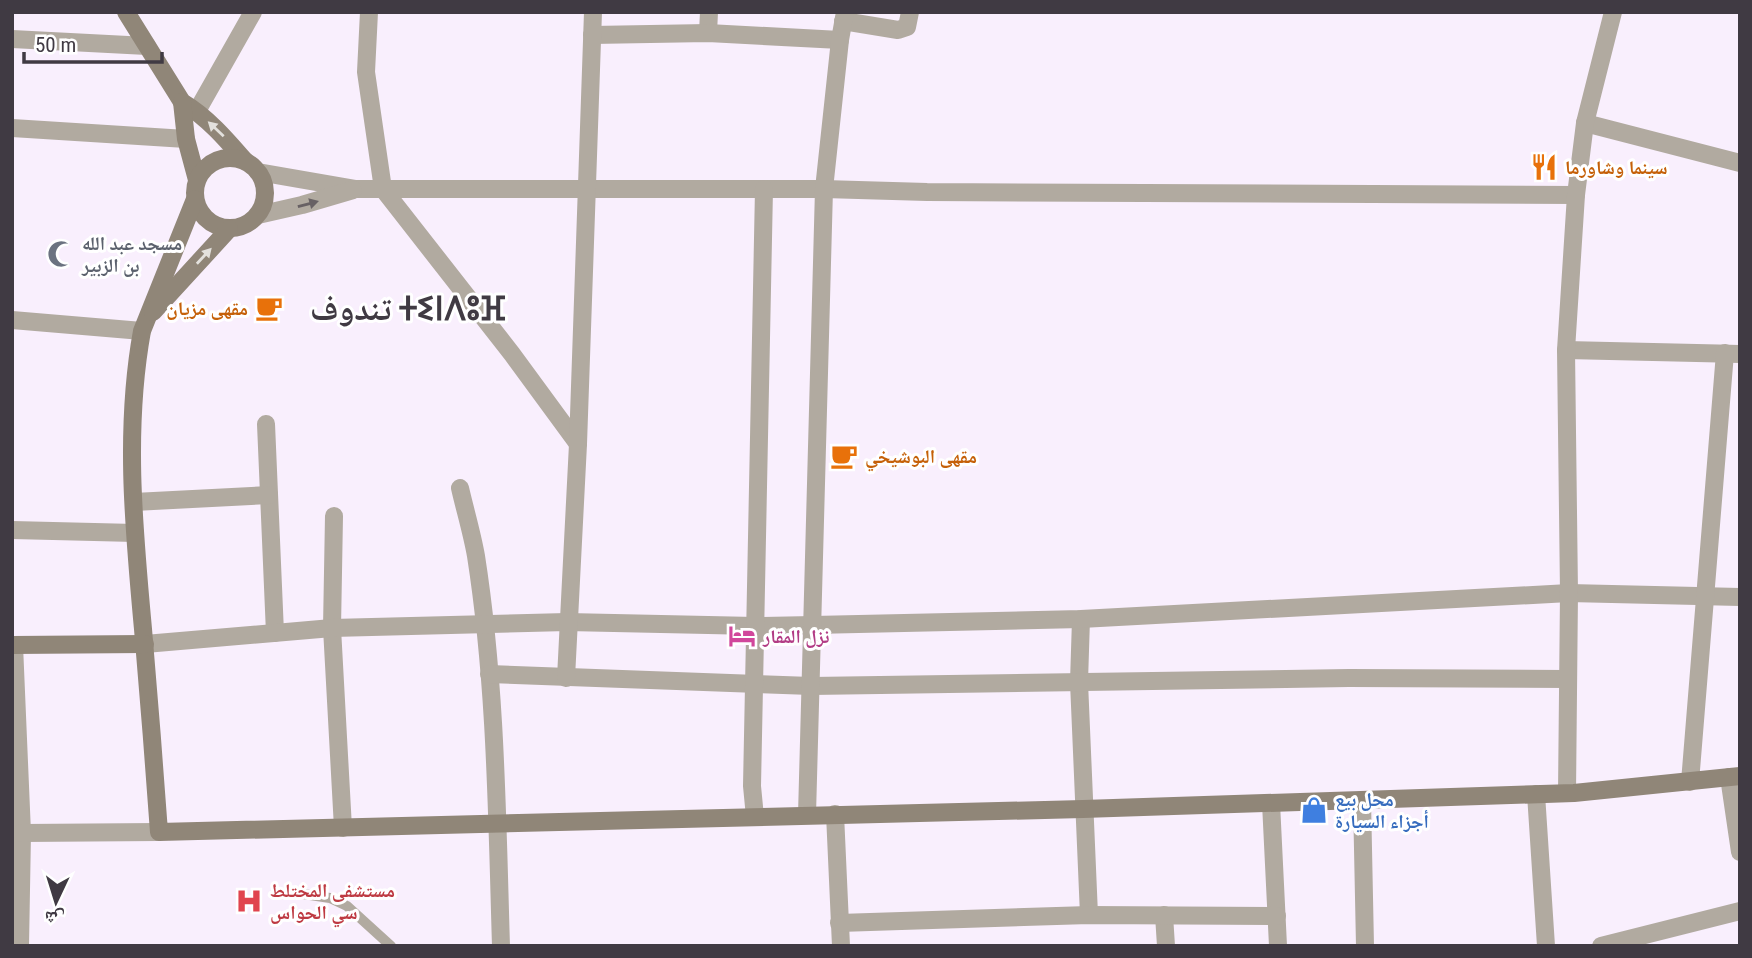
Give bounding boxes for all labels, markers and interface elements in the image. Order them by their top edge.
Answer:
scale bar [24,21,163,65]
text: 50 m [35,33,76,57]
one-way arrow [208,121,225,137]
restaurant icon: سينما وشاورما [1529,152,1559,182]
place label: سينما وشاورما [1565,156,1668,179]
one-way arrow [297,198,318,208]
place label: مسجد عبد الله بن الزبير [81,232,182,277]
mosque icon: مسجد عبد الله بن الزبير [46,239,76,269]
one-way arrow [196,247,212,265]
district label: تندوف ⵜⵉⵏⴷⵓⴼ [310,289,506,328]
cafe icon: مقهى مزيان [254,293,284,323]
place label: مقهى مزيان [166,297,248,320]
cafe icon: مقهى البوشيخي [829,441,859,471]
place label: مقهى البوشيخي [865,445,977,472]
hotel icon: نزل المقار [727,621,757,651]
place label: نزل المقار [762,625,830,648]
place label: محل بيع أجزاء السيارة [1335,788,1429,833]
shop icon: محل بيع أجزاء السيارة [1299,795,1329,825]
north arrow [21,867,91,937]
place label: مستشفى المختلط سي الحواس [270,879,395,928]
hospital icon: مستشفى المختلط سي الحواس [234,886,264,916]
text: ش [44,906,66,931]

